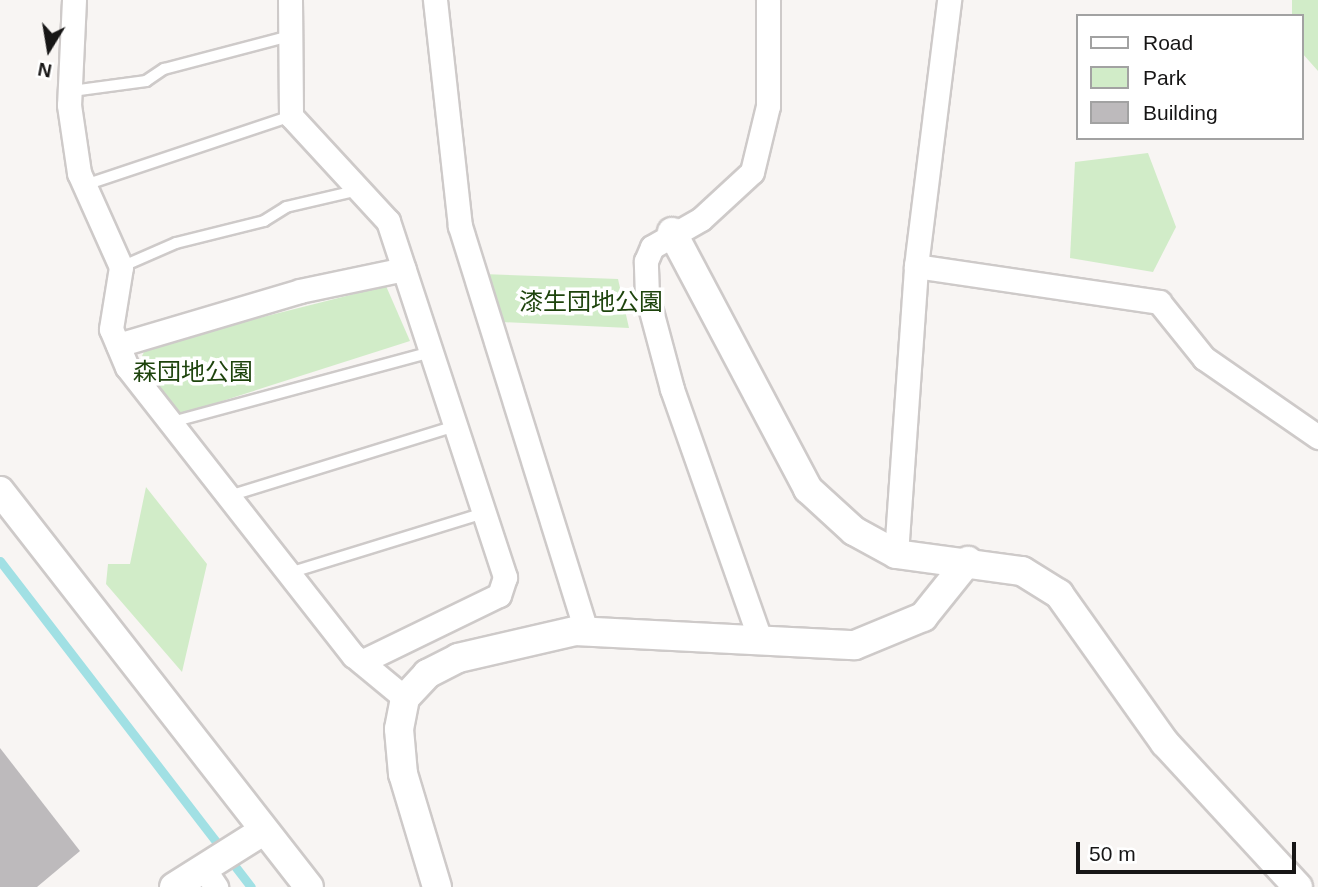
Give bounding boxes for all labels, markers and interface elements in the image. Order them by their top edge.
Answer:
north arrow [14,14,84,84]
legend [1076,14,1304,140]
text: Road [1143,31,1193,54]
text: N [36,58,54,82]
text: Park [1143,66,1186,89]
text: Building [1143,101,1218,124]
park label: 漆生団地公園 [519,288,663,316]
park label: 森団地公園 [133,358,253,386]
scale bar [1080,828,1300,872]
text: 50 m [1089,842,1136,865]

